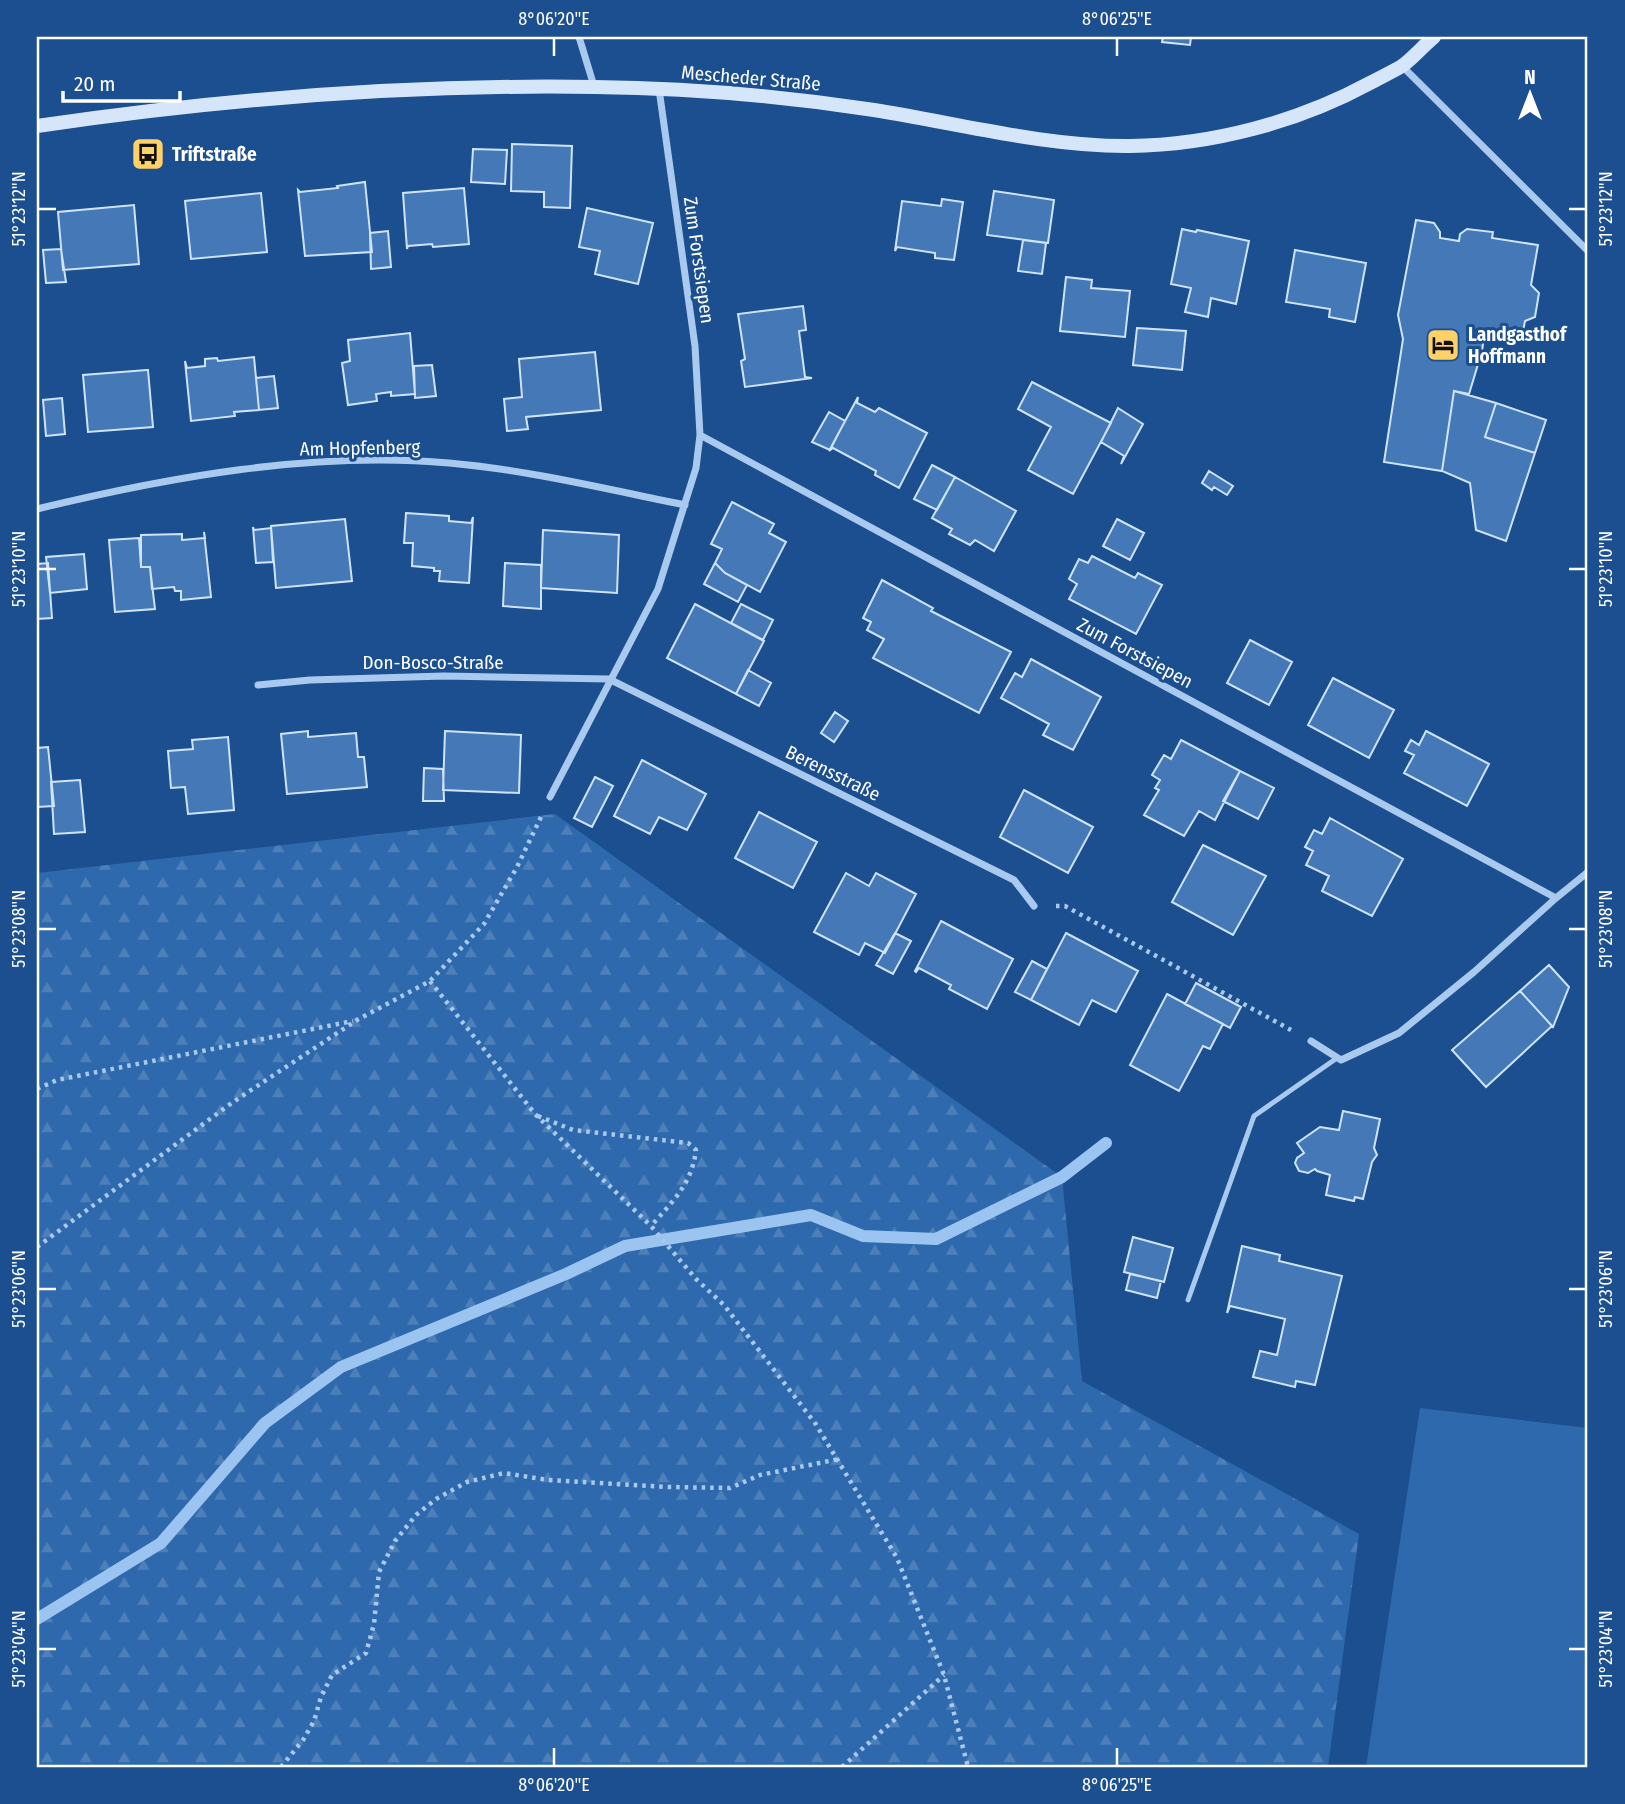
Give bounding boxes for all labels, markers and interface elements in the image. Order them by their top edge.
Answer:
text: 8°06'20"E [518,8,590,30]
text: 8°06'25"E [1082,8,1152,30]
scale bar [63,60,180,104]
street label: Mescheder Straße [680,60,822,96]
north arrow [1496,60,1566,130]
text: N [1524,66,1536,89]
text: 20 m [74,71,115,97]
bus stop icon: Triftstraße [129,135,167,173]
place label: Triftstraße [172,143,257,166]
text: 51°23'12"N [8,171,30,247]
text: 51°23'12"N [1595,171,1617,247]
street label: Zum Forstsiepen [679,195,719,325]
place label: Landgasthof Hoffmann [1468,323,1568,368]
hotel icon: Landgasthof Hoffmann [1424,326,1462,364]
street label: Am Hopfenberg [300,435,421,461]
text: 51°23'10"N [8,531,30,607]
text: 51°23'10"N [1595,531,1617,607]
street label: Zum Forstsiepen [1073,613,1197,693]
street label: Don-Bosco-Straße [362,651,504,674]
street label: Berensstraße [782,740,884,806]
text: 51°23'08"N [8,890,30,968]
text: 51°23'08"N [1595,890,1617,968]
text: 51°23'06"N [8,1250,30,1328]
text: 51°23'06"N [1595,1250,1617,1328]
text: 51°23'04"N [8,1610,30,1688]
text: 51°23'04"N [1595,1610,1617,1688]
text: 8°06'20"E [518,1774,590,1796]
text: 8°06'25"E [1082,1774,1152,1796]

